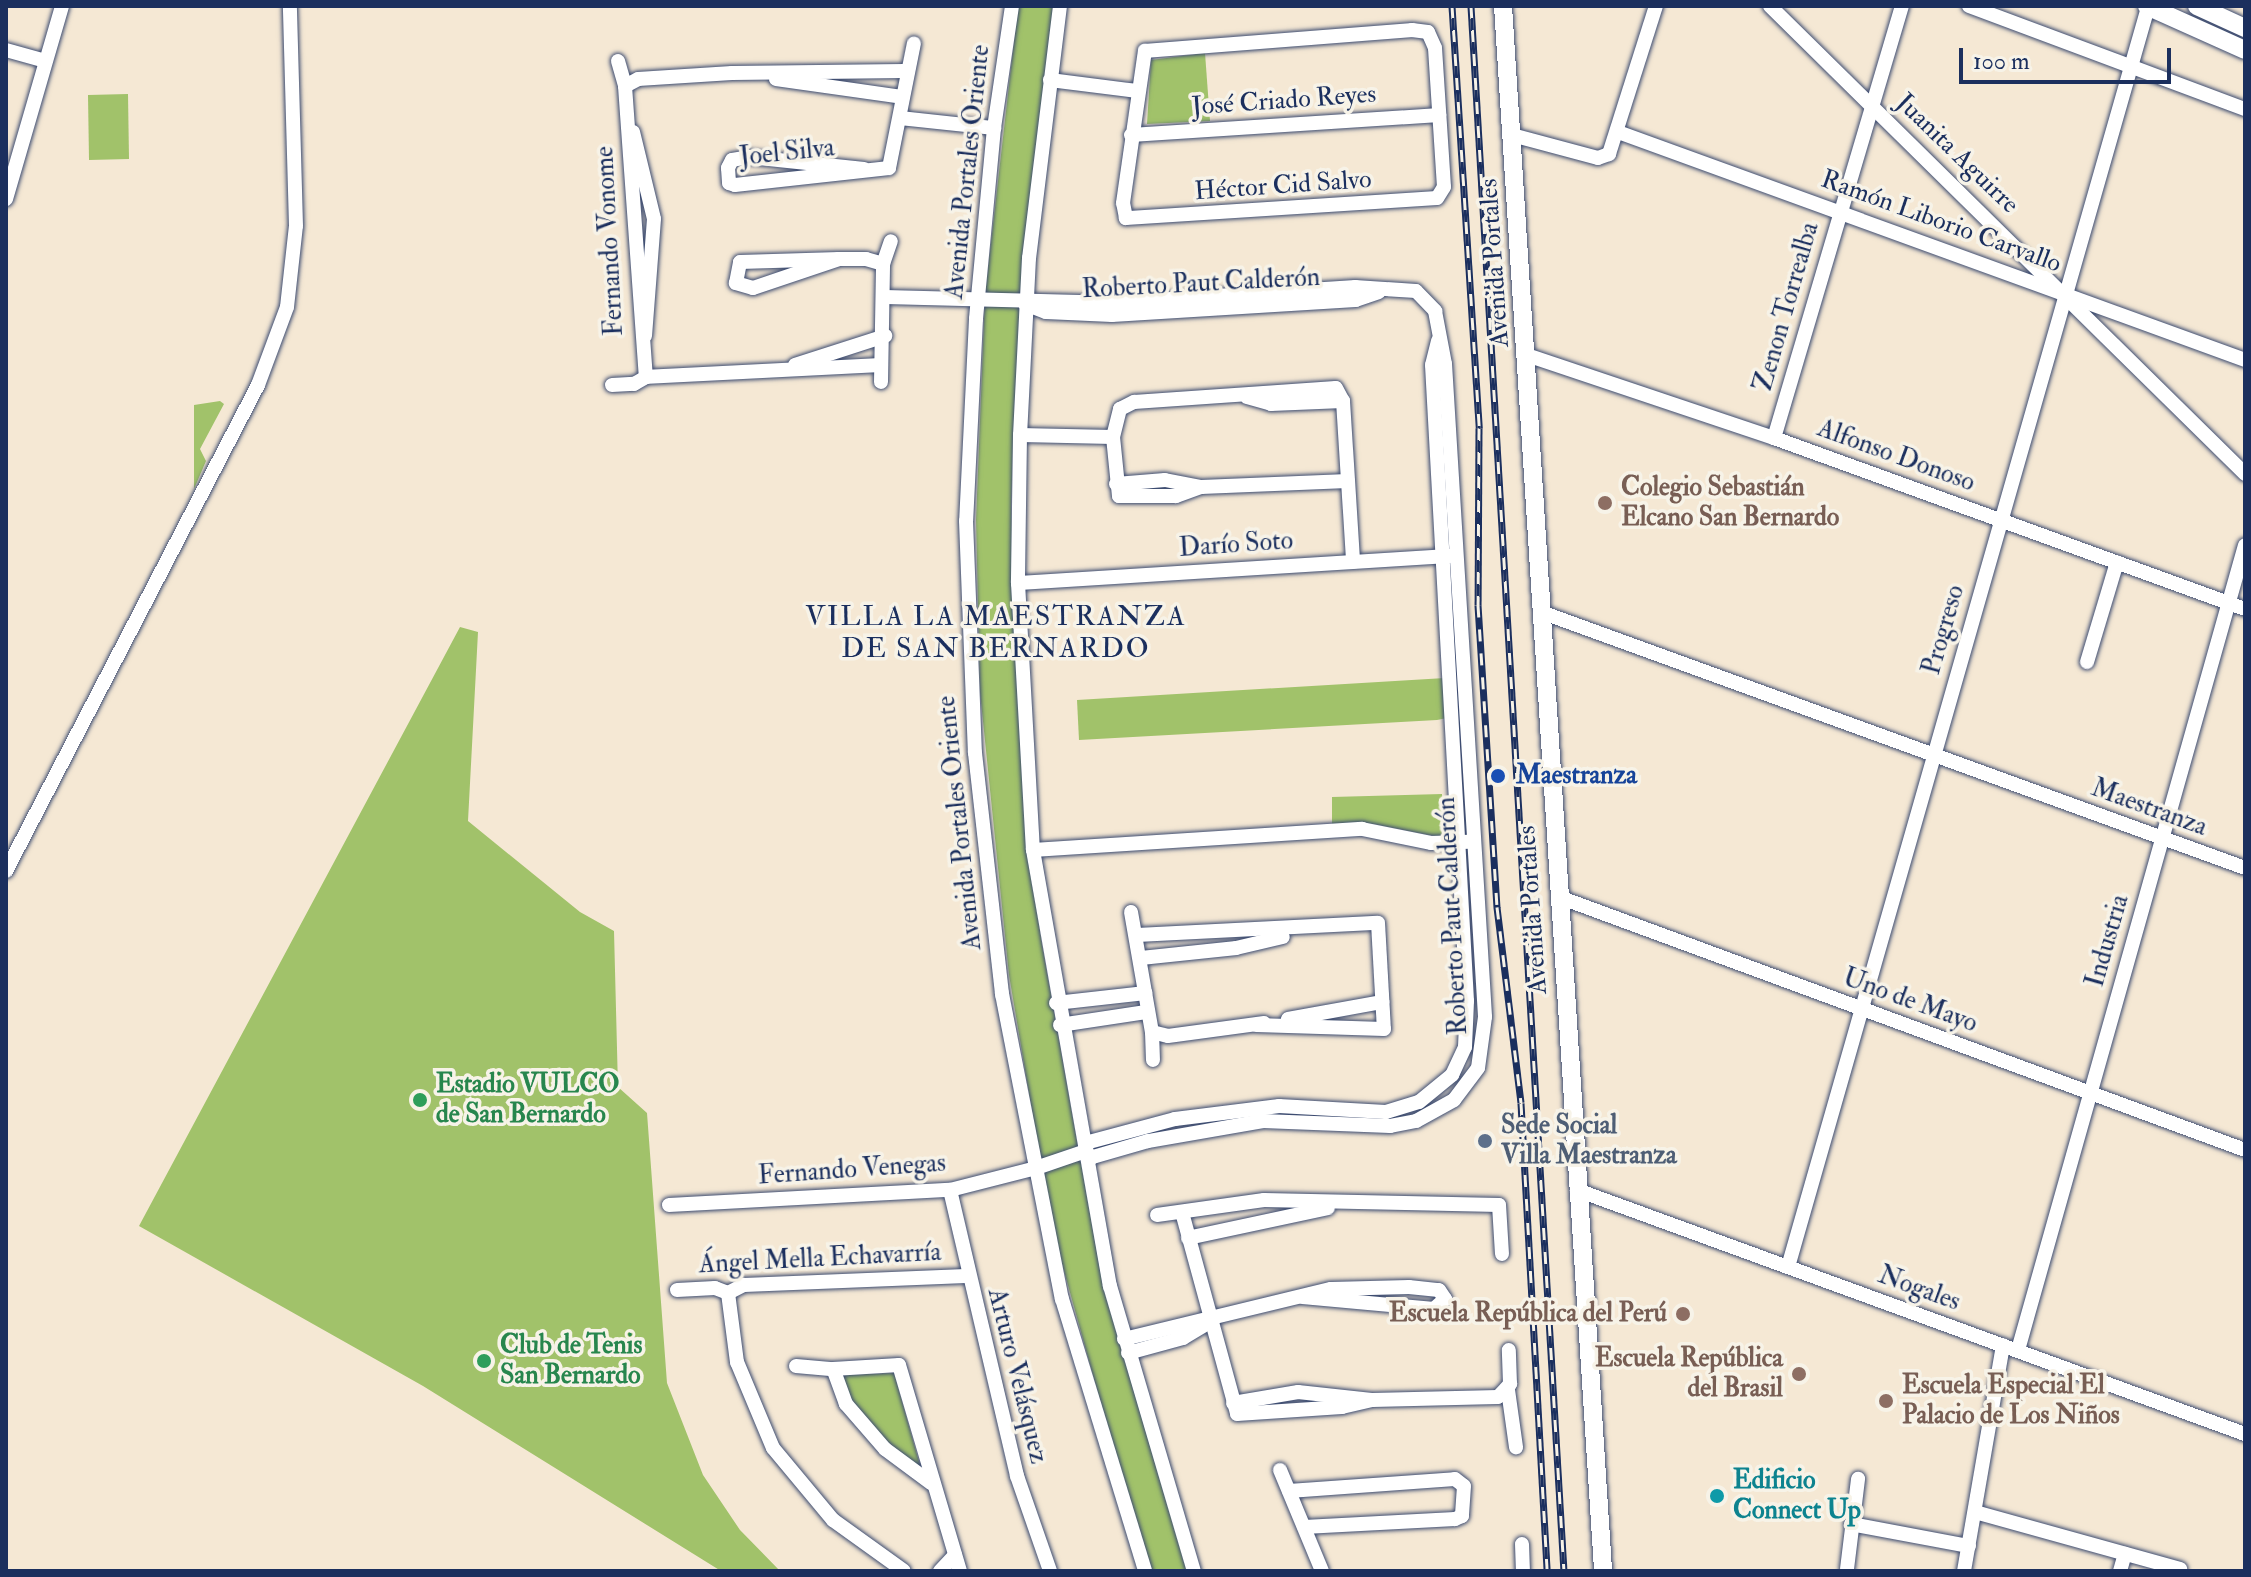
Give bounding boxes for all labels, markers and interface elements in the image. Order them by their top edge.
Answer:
scale bar [1963,32,2175,82]
street label: Avenida Portales Oriente [939,43,997,301]
text: 100 m [1973,46,2030,77]
street label: José Criado Reyes [1191,79,1377,123]
street label: Juanita Aguirre [1889,88,2025,220]
street label: Joel Silva [738,133,836,173]
street label: Fernando Vonome [589,145,631,337]
street label: Héctor Cid Salvo [1193,164,1373,208]
street label: Ramón Liborio Carvallo [1817,164,2065,280]
street label: Avenida Portales [1474,178,1516,348]
street label: Zenon Torrealba [1748,219,1826,395]
street label: Roberto Paut Calderón [1081,262,1321,306]
street label: Alfonso Donoso [1813,413,1979,499]
place label: Colegio Sebastián Elcano San Bernardo [1621,472,1839,534]
marker: Colegio Sebastián Elcano San Bernardo [1596,494,1614,512]
street label: Darío Soto [1178,525,1294,565]
street label: Progreso [1916,582,1972,678]
district label: VILLA LA MAESTRANZA DE SAN BERNARDO [805,600,1187,666]
street label: Avenida Portales Oriente [931,694,989,952]
place label: Maestranza [1516,760,1637,792]
marker: Maestranza [1487,765,1509,787]
street label: Maestranza [2087,773,2211,843]
street label: Roberto Paut Calderón [1431,796,1475,1036]
street label: Avenida Portales [1512,825,1554,995]
street label: Industria [2080,891,2136,991]
street label: Uno de Mayo [1838,962,1982,1040]
place label: Estadio VULCO de San Bernardo [436,1069,619,1130]
marker: Estadio VULCO de San Bernardo [411,1091,429,1109]
place label: Sede Social Villa Maestranza [1501,1110,1677,1172]
marker: Sede Social Villa Maestranza [1476,1132,1494,1150]
street label: Fernando Venegas [757,1148,947,1192]
street label: Ángel Mella Echavarría [698,1237,942,1281]
street label: Nogales [1874,1260,1964,1318]
street label: Arturo Velásquez [980,1285,1054,1467]
place label: Escuela República del Perú [1389,1298,1667,1330]
marker: Escuela República del Perú [1674,1305,1692,1323]
place label: Club de Tenis San Bernardo [500,1330,642,1392]
place label: Escuela República del Brasil [1595,1343,1783,1404]
marker: Club de Tenis San Bernardo [475,1352,493,1370]
marker: Escuela República del Brasil [1790,1365,1808,1383]
place label: Escuela Especial El Palacio de Los Niños [1902,1370,2120,1432]
marker: Escuela Especial El Palacio de Los Niños [1877,1392,1895,1410]
place label: Edificio Connect Up [1733,1465,1861,1526]
marker: Edificio Connect Up [1708,1487,1726,1505]

